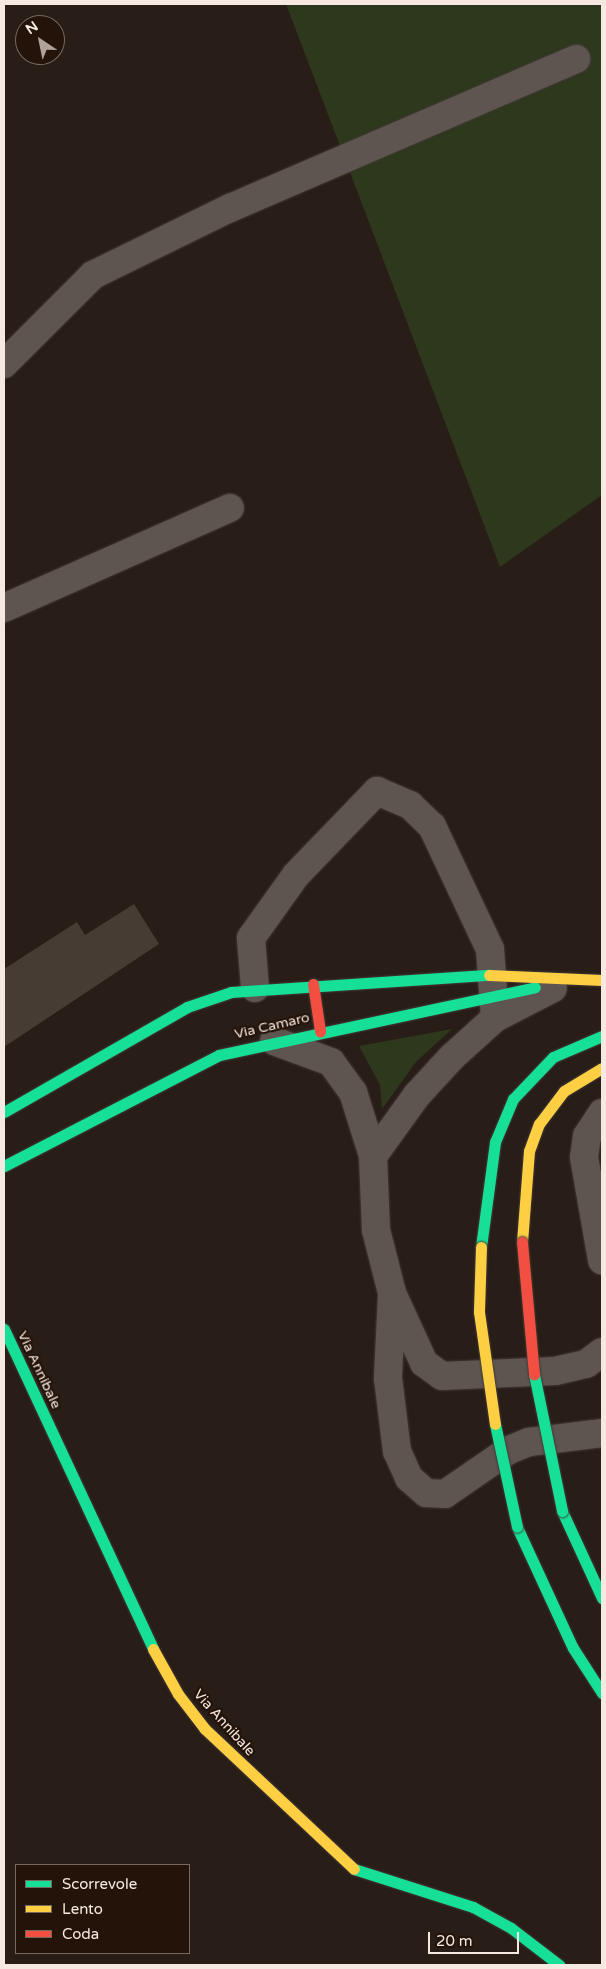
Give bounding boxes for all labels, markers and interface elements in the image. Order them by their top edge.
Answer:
north arrow [15,15,65,65]
text: N [22,18,41,38]
street label: Via Camaro [233,1009,311,1043]
street label: Via Annibale [14,1329,64,1411]
street label: Via Annibale [190,1686,258,1760]
legend [15,1864,190,1954]
text: Scorrevole [62,1875,137,1893]
text: Lento [62,1900,103,1918]
scale bar [431,1922,522,1954]
text: Coda [62,1925,99,1943]
text: 20 m [436,1932,473,1950]

